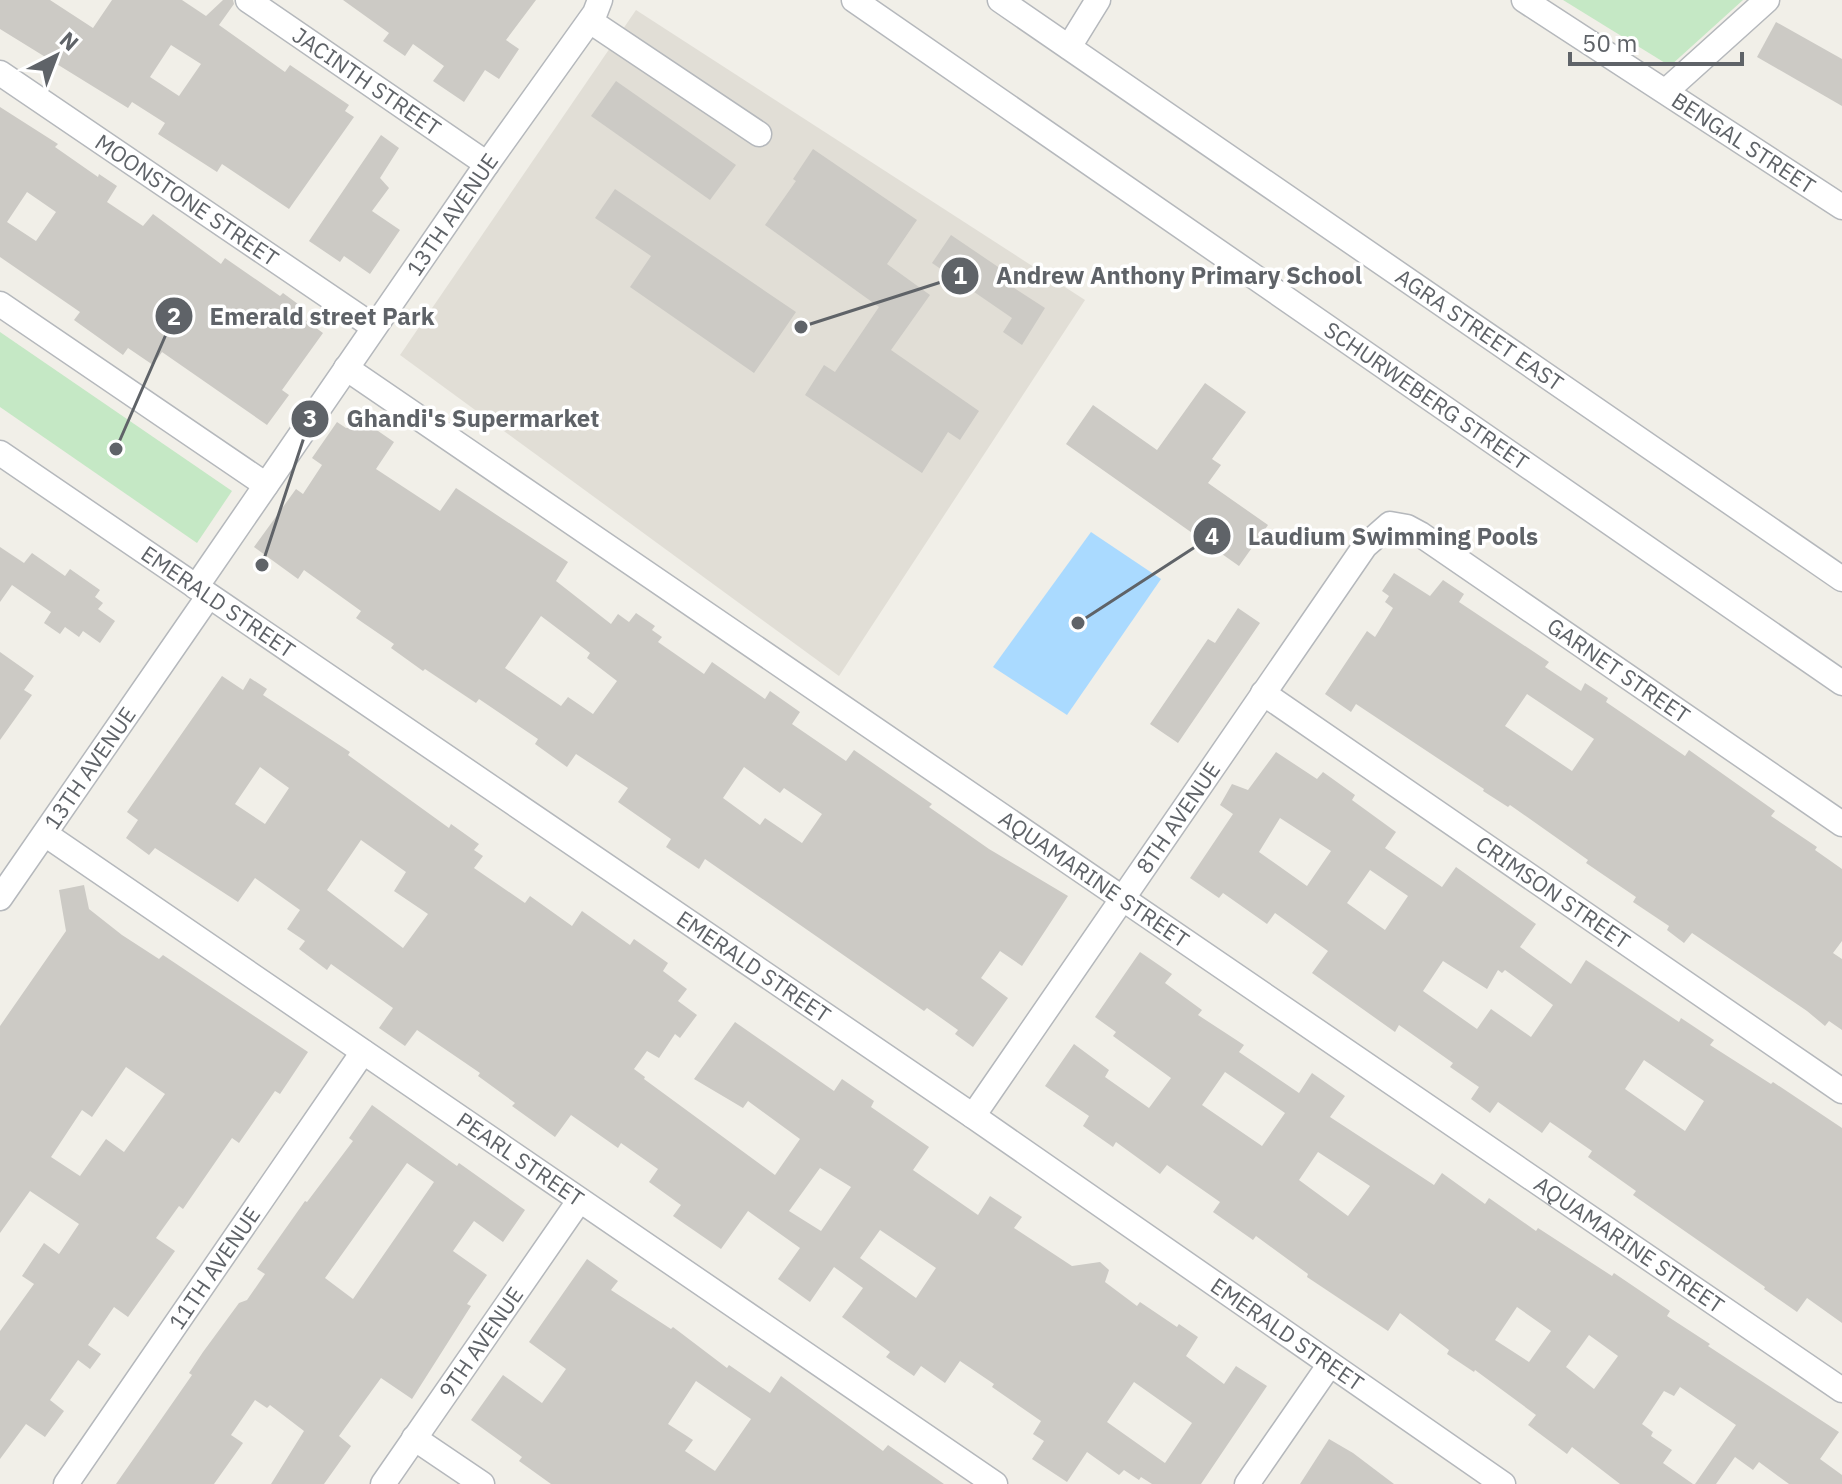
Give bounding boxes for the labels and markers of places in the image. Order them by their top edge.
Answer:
callout: Andrew Anthony Primary School [940,252,1378,300]
callout: Emerald street Park [154,292,451,340]
callout: Ghandi's Supermarket [290,395,615,443]
callout: Laudium Swimming Pools [1192,512,1555,560]

